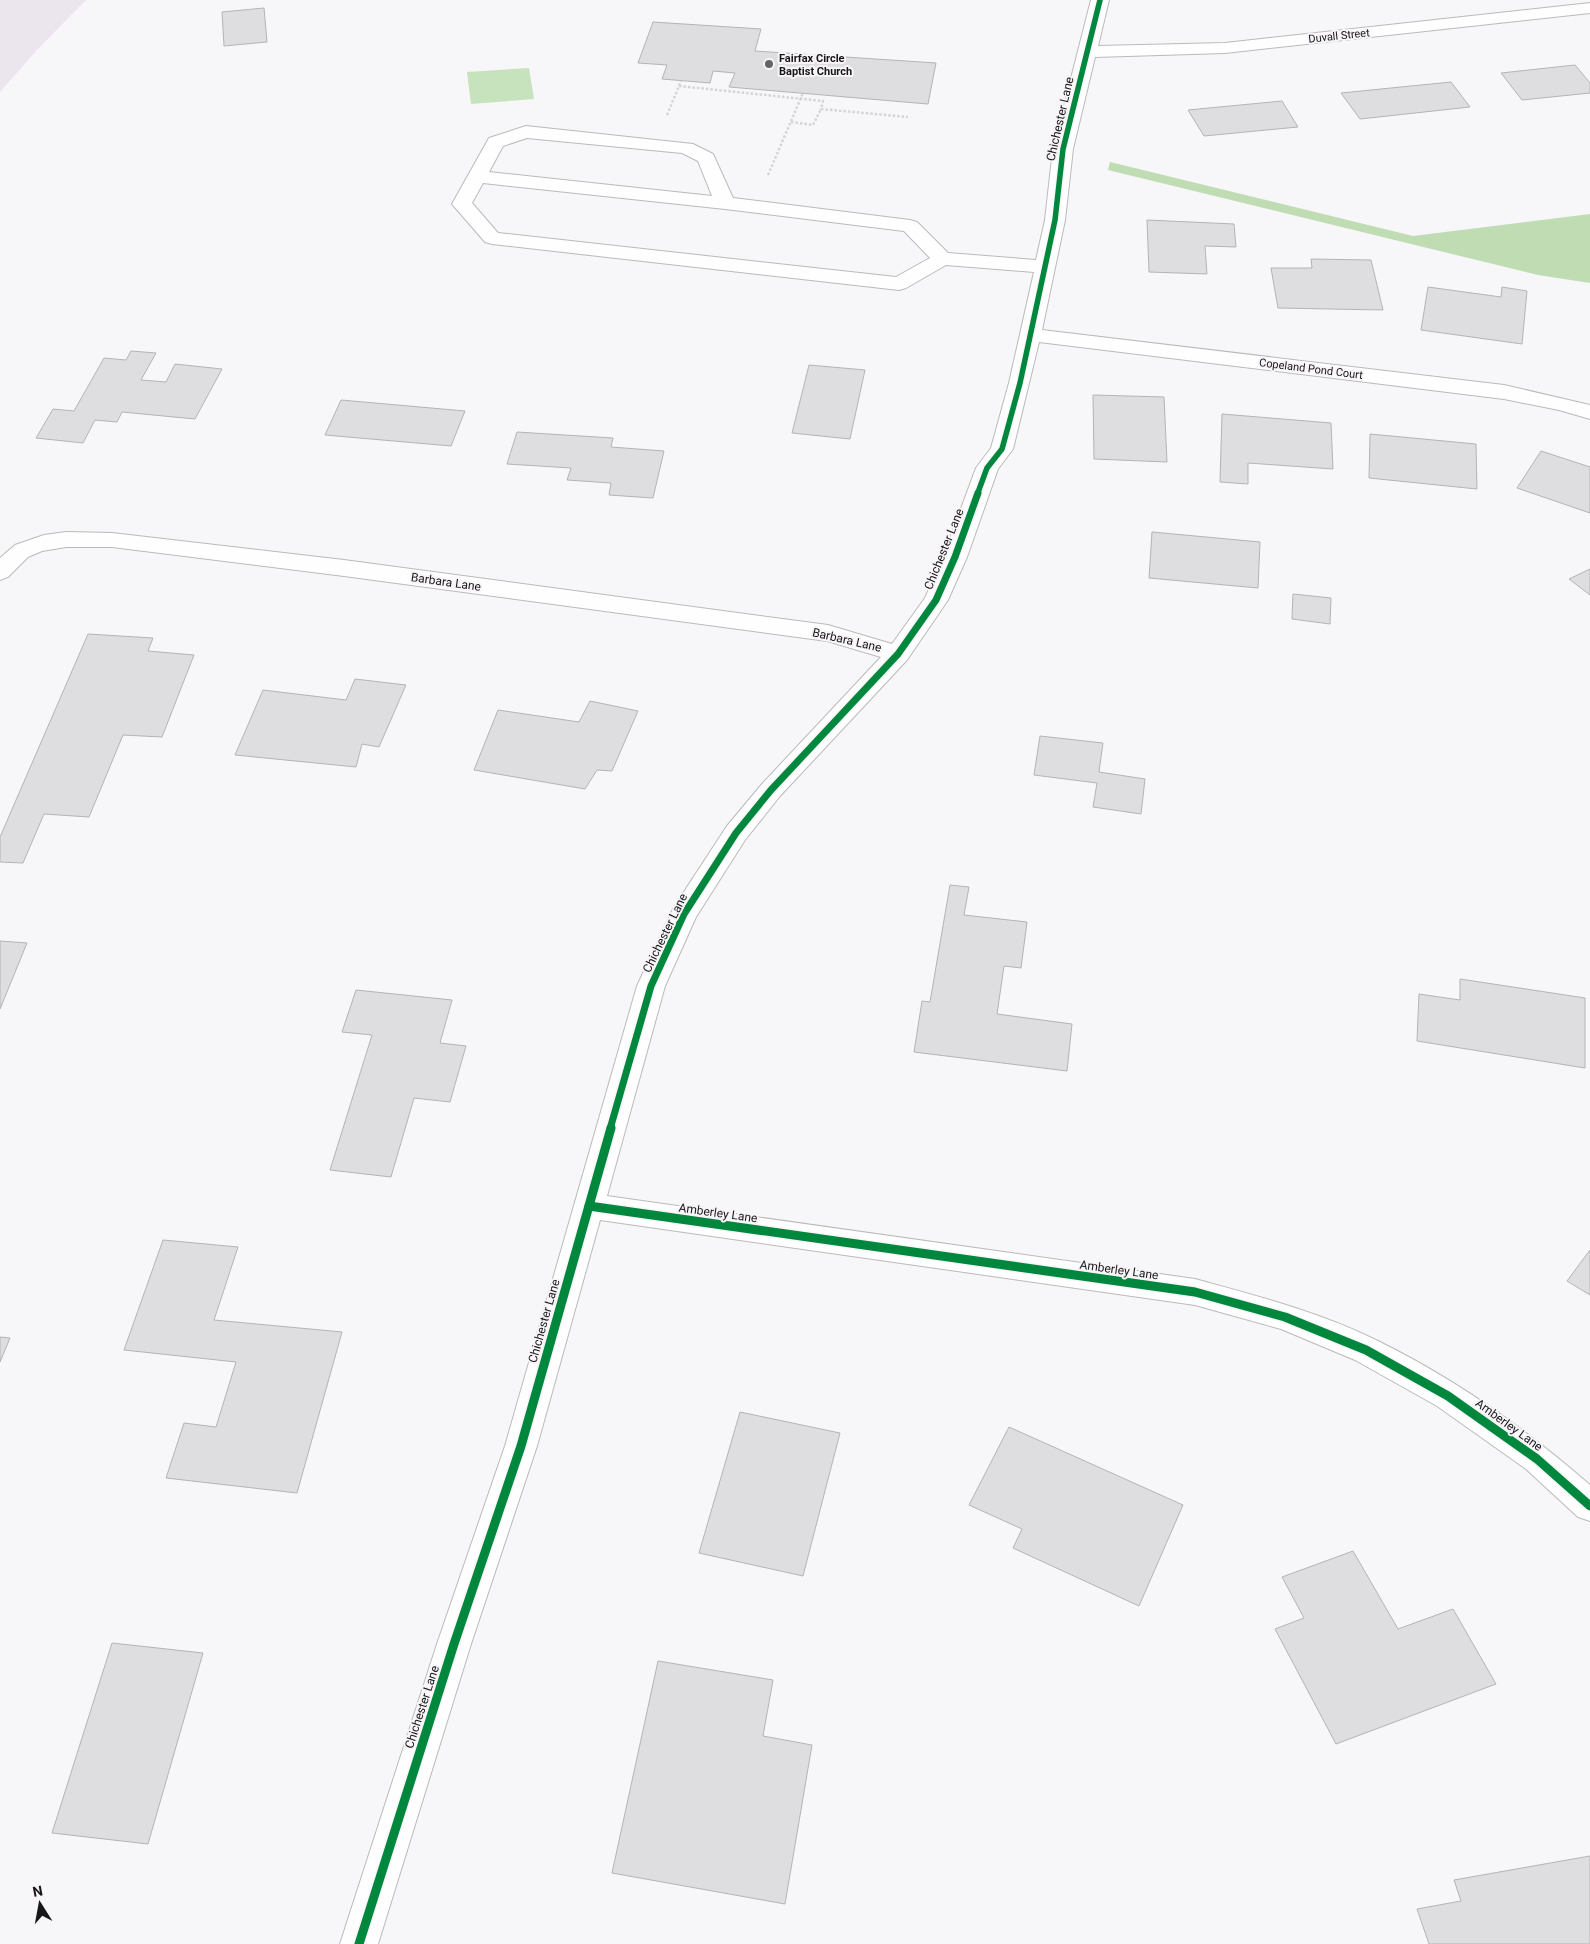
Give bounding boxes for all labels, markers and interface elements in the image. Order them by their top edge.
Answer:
street label: Duvall Street [1308,26,1371,46]
place label: Fairfax Circle Baptist Church [779,52,852,78]
marker: Fairfax Circle Baptist Church [763,58,775,70]
street label: Chichester Lane [1043,75,1077,163]
street label: Copeland Pond Court [1258,356,1364,382]
street label: Chichester Lane [921,506,967,592]
street label: Barbara Lane [410,570,482,594]
street label: Barbara Lane [811,625,883,655]
street label: Chichester Lane [640,891,690,975]
street label: Amberley Lane [678,1201,758,1225]
street label: Amberley Lane [1079,1258,1159,1282]
street label: Chichester Lane [525,1278,563,1364]
street label: Amberley Lane [1473,1396,1545,1454]
street label: Chichester Lane [402,1664,442,1750]
north arrow [15,1879,65,1929]
text: N [31,1882,44,1900]

